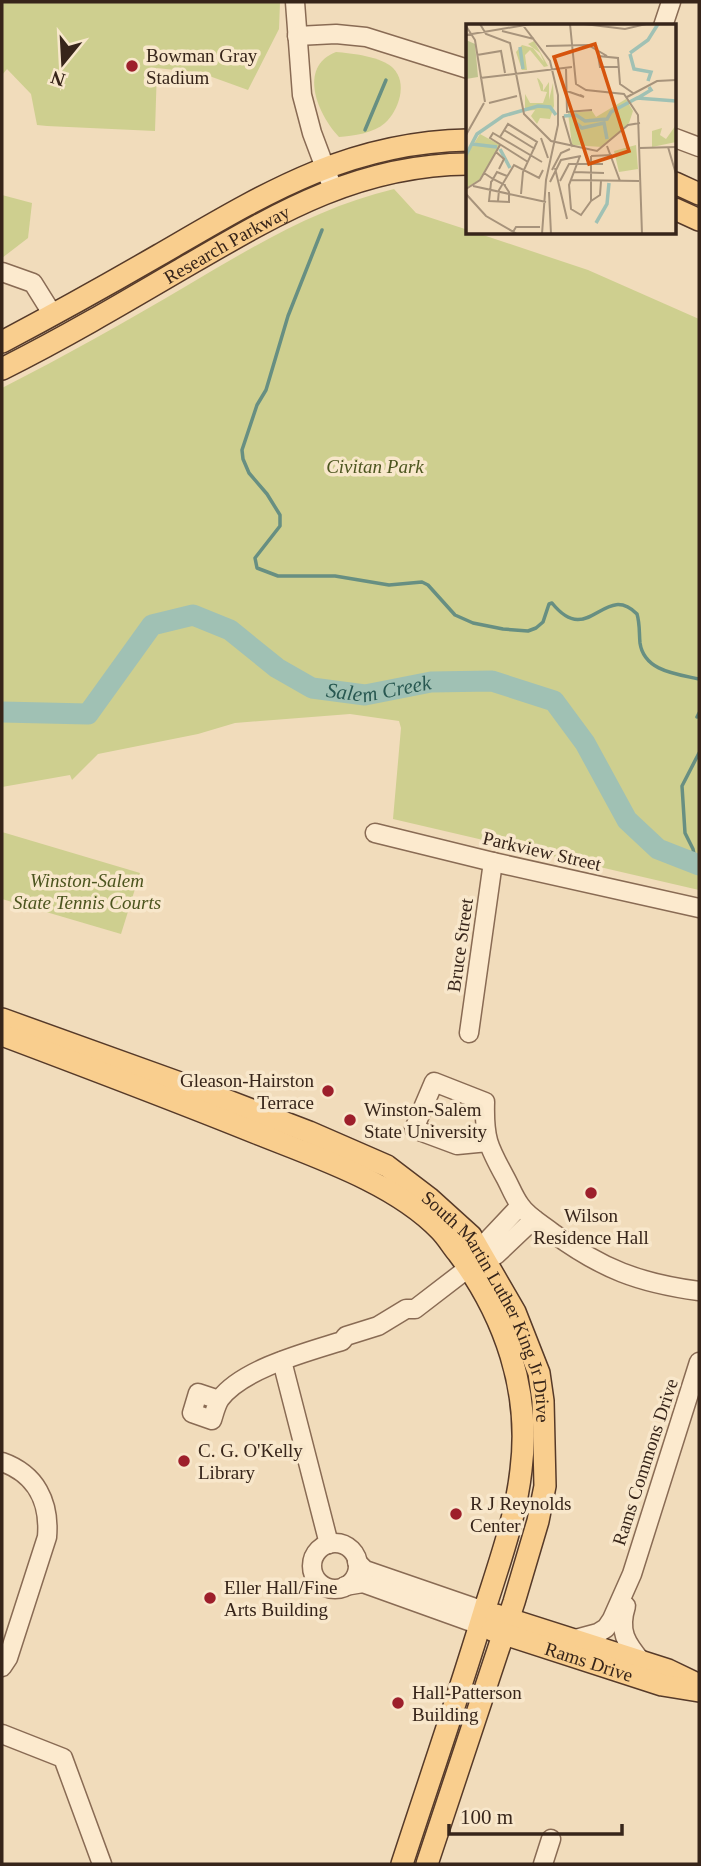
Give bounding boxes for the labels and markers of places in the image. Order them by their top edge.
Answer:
place label: Bowman Gray Stadium [146,45,258,88]
marker: Bowman Gray Stadium [124,58,140,74]
place label: Gleason-Hairston Terrace [180,1070,314,1113]
marker: Gleason-Hairston Terrace [320,1083,336,1099]
place label: Winston-Salem State University [364,1099,487,1142]
marker: Winston-Salem State University [342,1112,358,1128]
marker: Wilson Residence Hall [583,1185,599,1201]
place label: Wilson Residence Hall [533,1205,649,1248]
place label: C. G. O'Kelly Library [198,1440,303,1483]
marker: C. G. O'Kelly Library [176,1453,192,1469]
place label: R J Reynolds Center [470,1493,571,1536]
marker: R J Reynolds Center [448,1506,464,1522]
place label: Eller Hall/Fine Arts Building [224,1577,337,1620]
marker: Eller Hall/Fine Arts Building [202,1590,218,1606]
place label: Hall-Patterson Building [412,1682,522,1725]
marker: Hall-Patterson Building [390,1695,406,1711]

